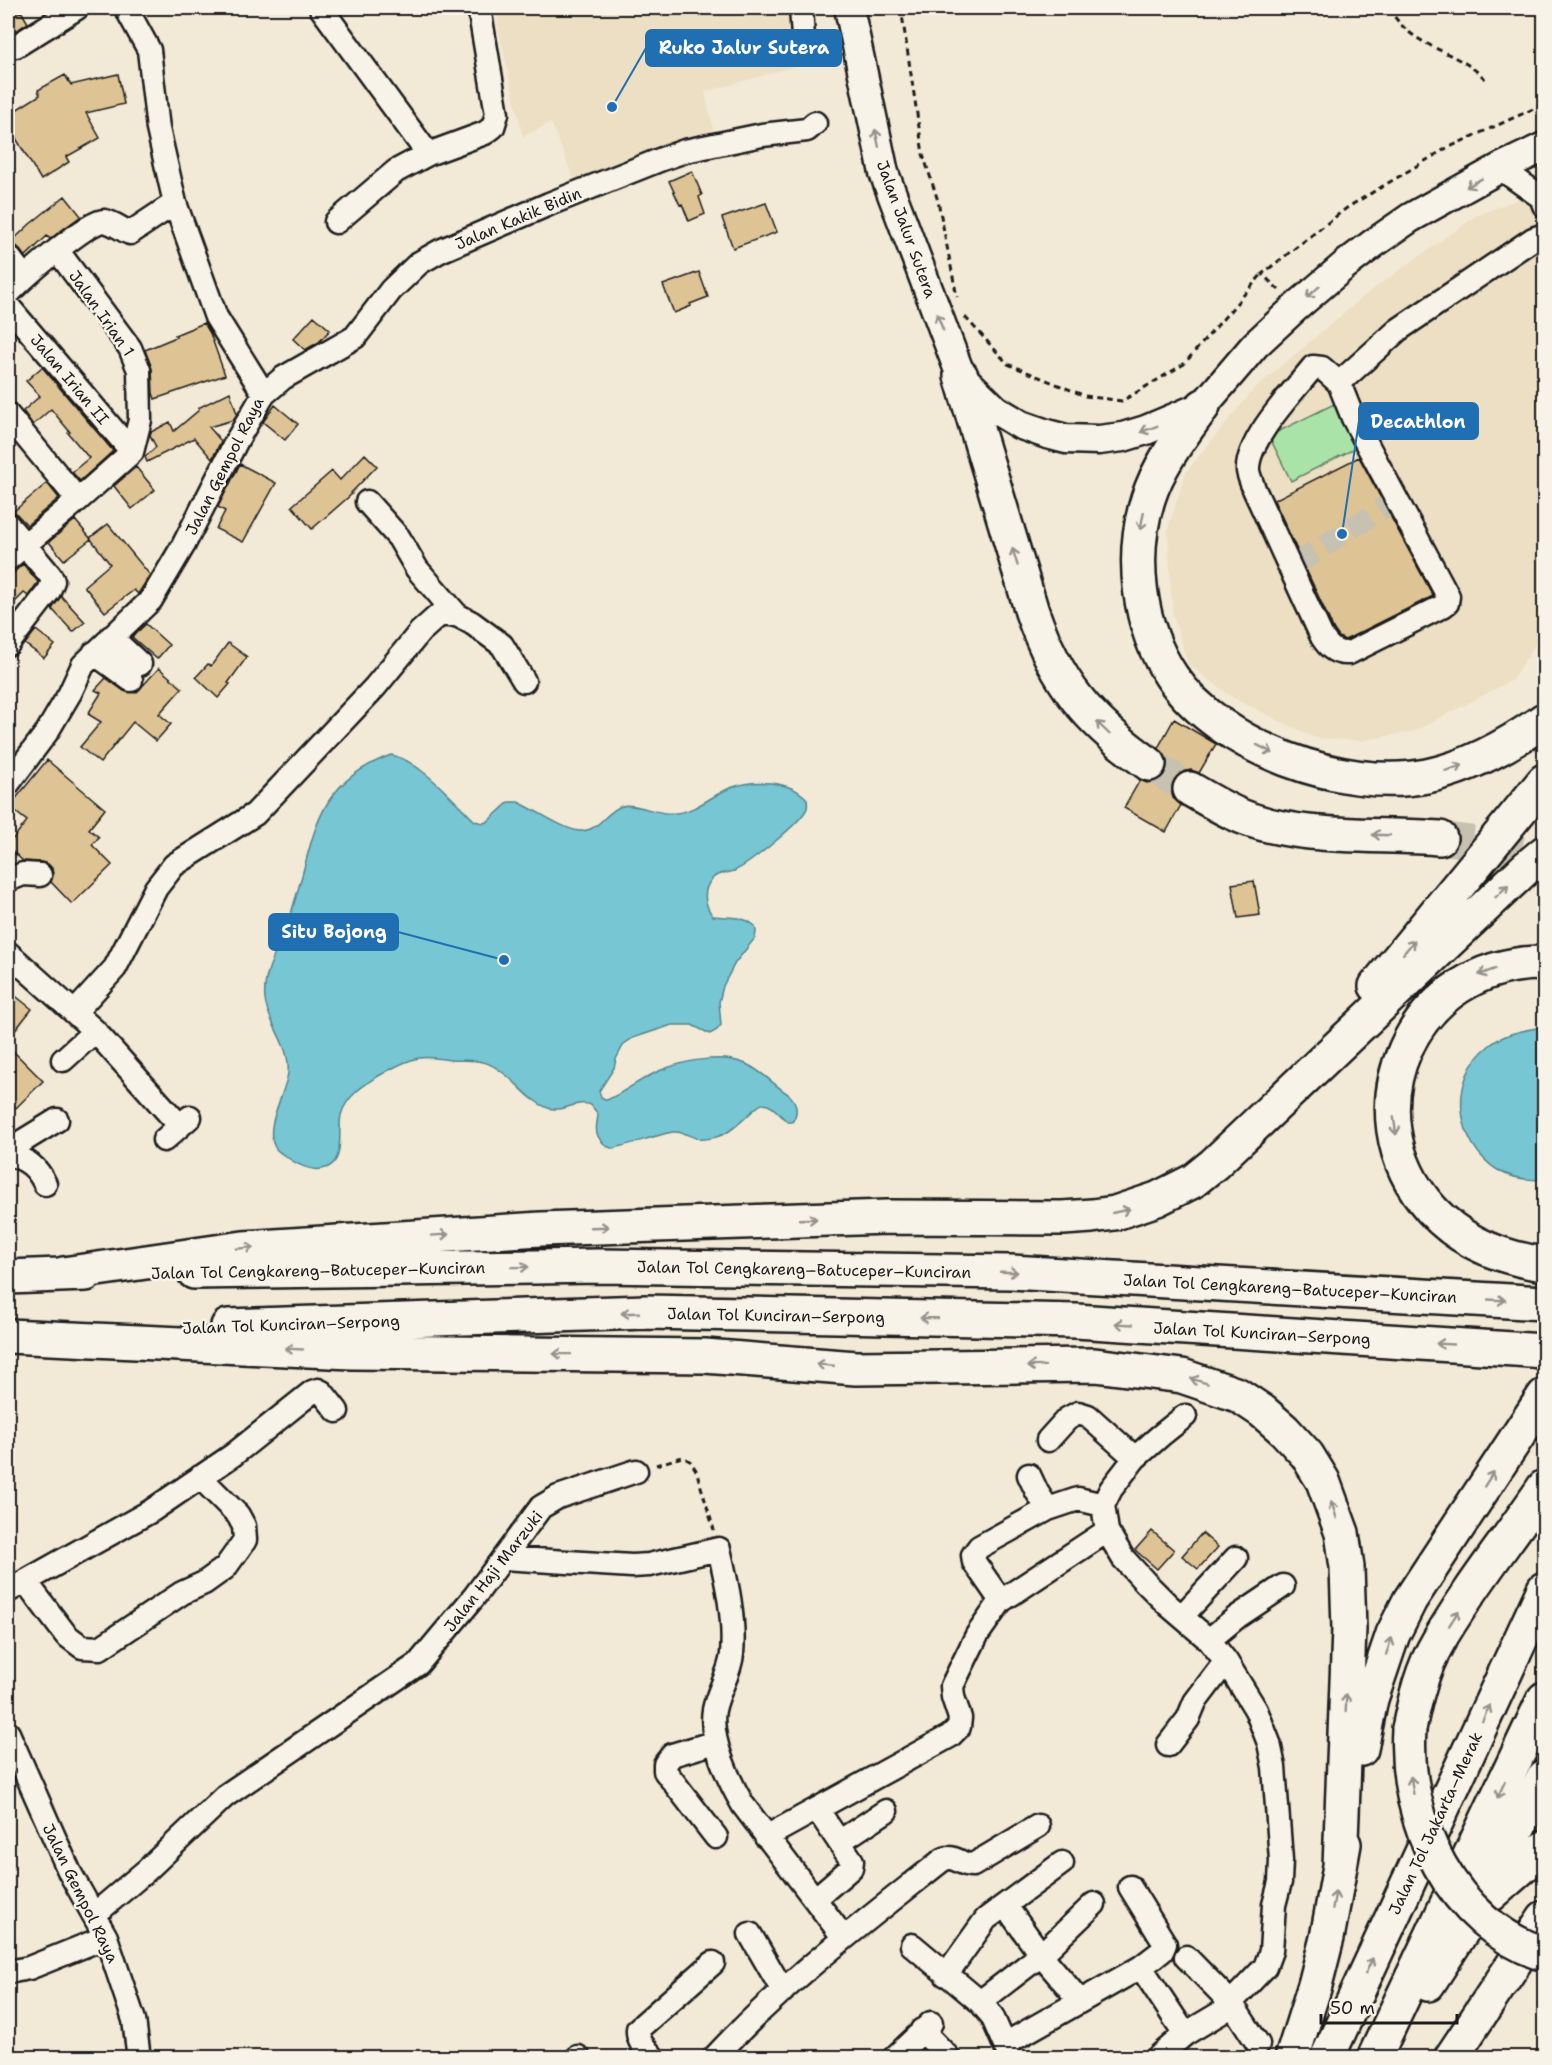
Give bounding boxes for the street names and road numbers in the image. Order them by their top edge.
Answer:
street label: Jalan Jalur Sutera [872,158,941,301]
street label: Jalan Kakik Bidin [452,182,585,254]
street label: Jalan Irian 1 [64,266,139,361]
street label: Jalan Irian II [26,330,114,429]
street label: Jalan Gempol Raya [180,394,268,539]
street label: Jalan Tol Cengkareng–Batuceper–Kunciran [637,1256,971,1283]
street label: Jalan Tol Cengkareng–Batuceper–Kunciran [151,1257,486,1284]
street label: Jalan Tol Cengkareng–Batuceper–Kunciran [1123,1269,1458,1308]
street label: Jalan Tol Kunciran–Serpong [667,1303,885,1328]
street label: Jalan Tol Kunciran–Serpong [182,1310,400,1339]
street label: Jalan Tol Kunciran–Serpong [1153,1317,1371,1350]
street label: Jalan Haji Marzuki [439,1506,547,1636]
street label: Jalan Tol Jakarta–Merak [1384,1728,1487,1918]
street label: Jalan Gempol Raya [38,1820,123,1966]

